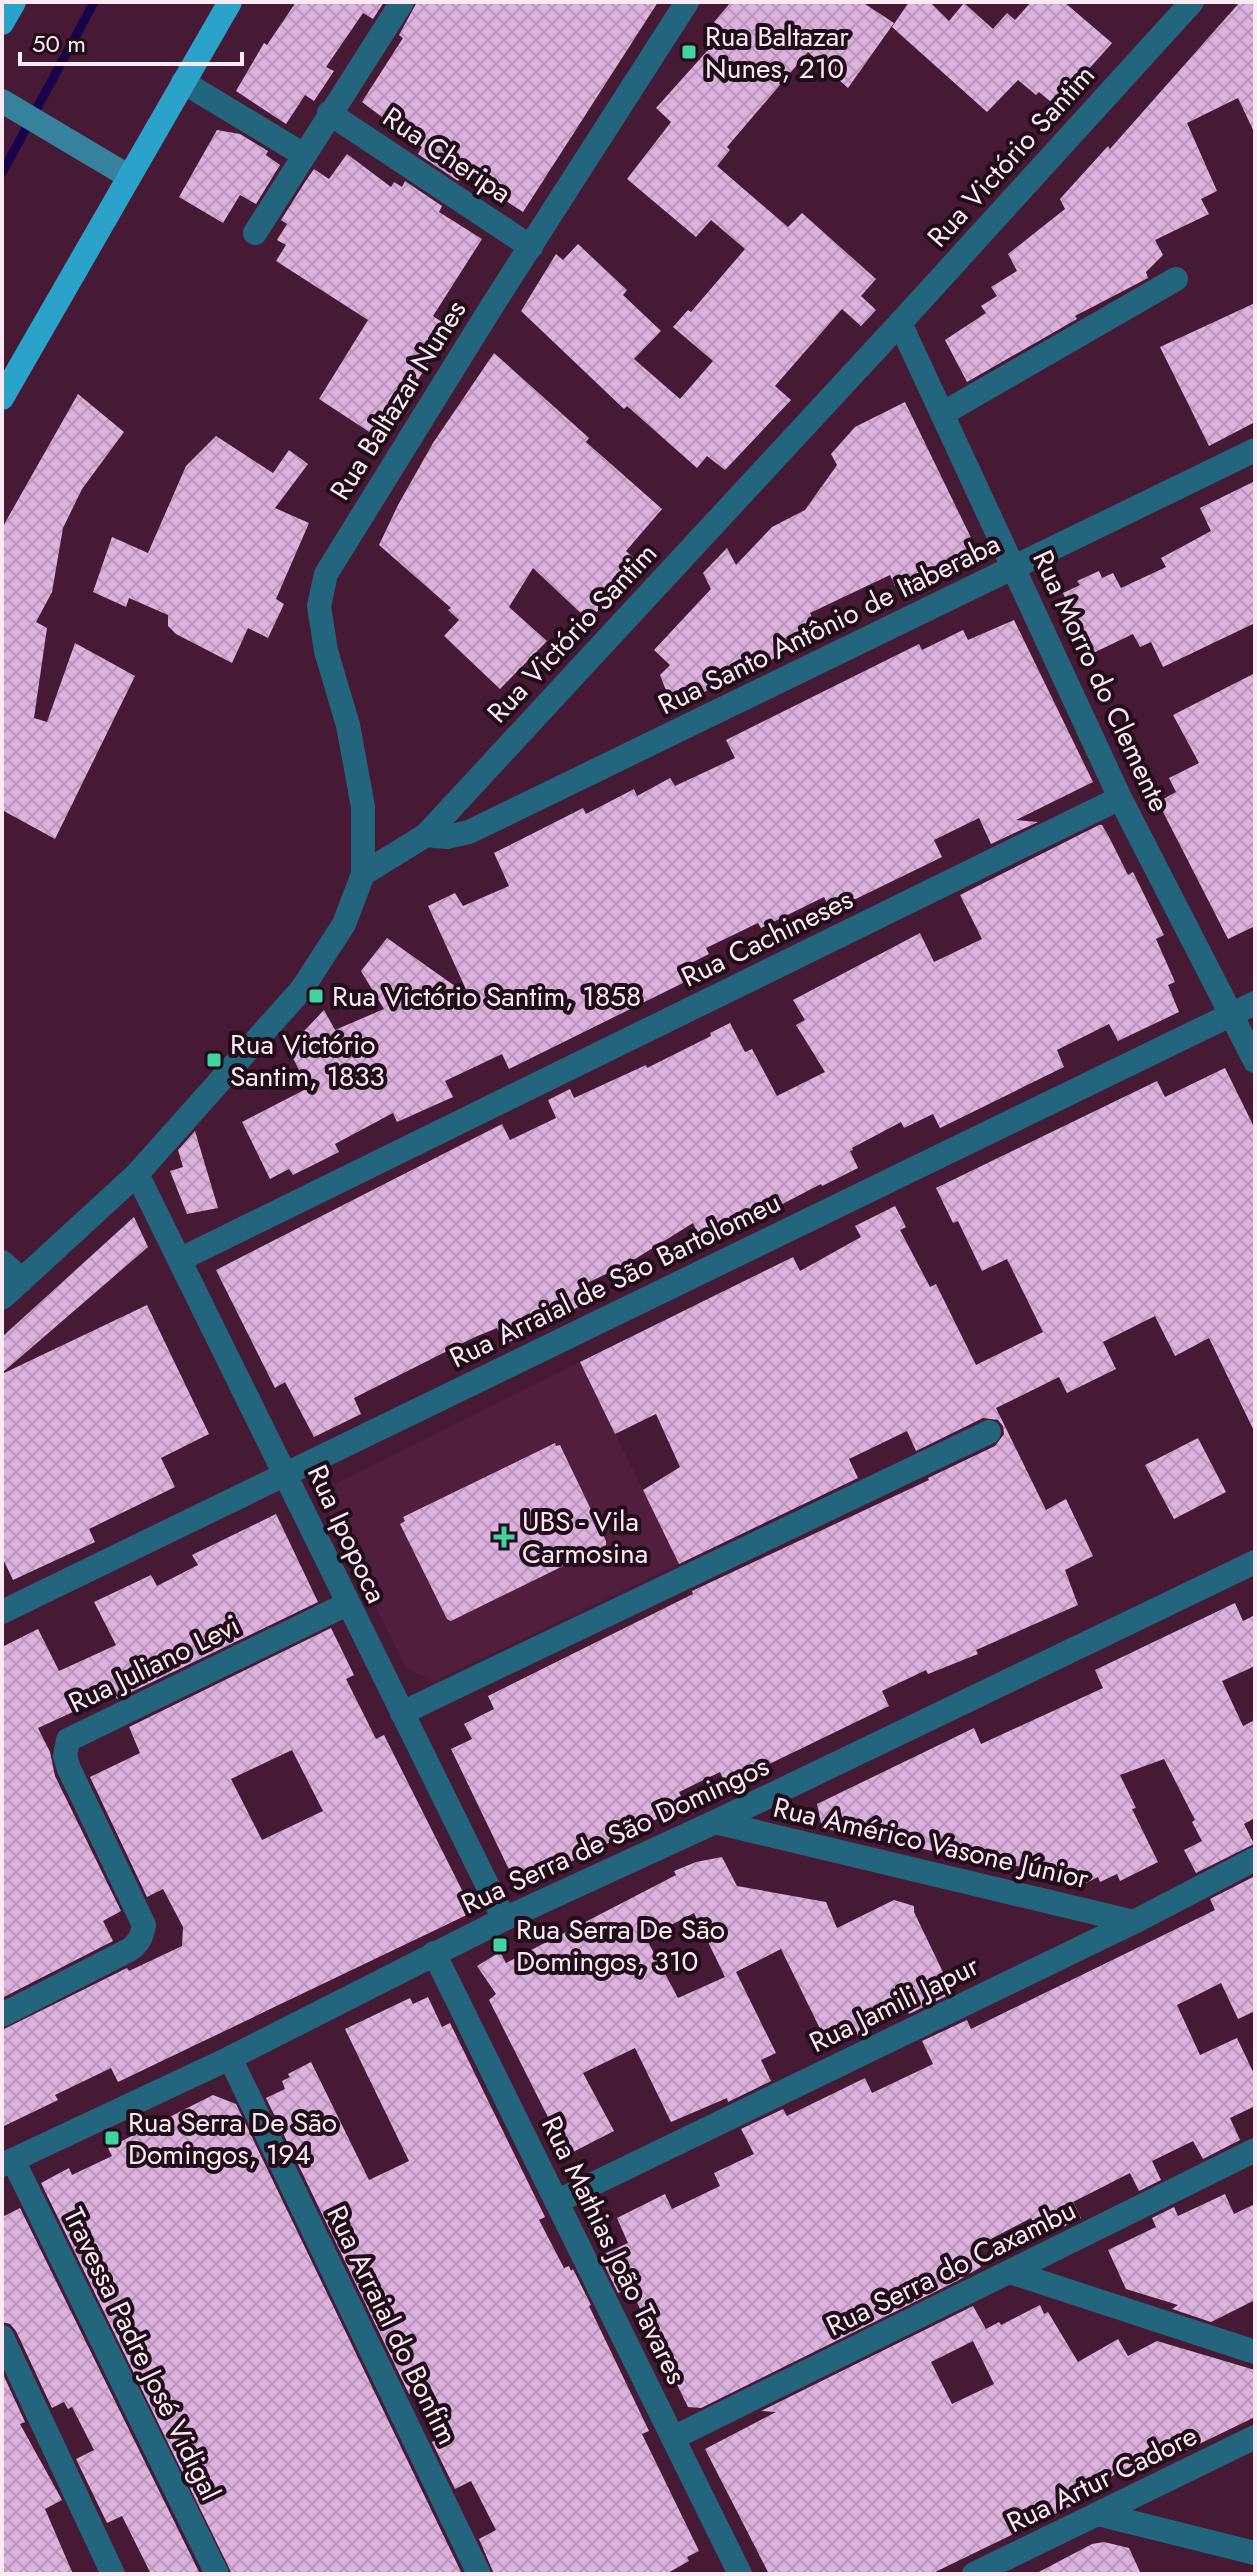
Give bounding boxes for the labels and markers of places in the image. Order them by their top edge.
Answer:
place label: Rua Baltazar Nunes, 210 [705,16,849,89]
marker: Rua Baltazar Nunes, 210 [680,43,698,61]
place label: Rua Victório Santim, 1858 [332,976,641,1017]
marker: Rua Victório Santim, 1858 [307,987,325,1005]
place label: Rua Victório Santim, 1833 [230,1024,385,1097]
marker: Rua Victório Santim, 1833 [205,1051,223,1069]
place label: UBS - Vila Carmosina [522,1501,648,1574]
marker: UBS - Vila Carmosina [493,1526,515,1548]
place label: Rua Serra De São Domingos, 310 [516,1909,725,1982]
marker: Rua Serra De São Domingos, 310 [491,1936,509,1954]
place label: Rua Serra De São Domingos, 194 [128,2102,337,2175]
marker: Rua Serra De São Domingos, 194 [103,2129,121,2147]

